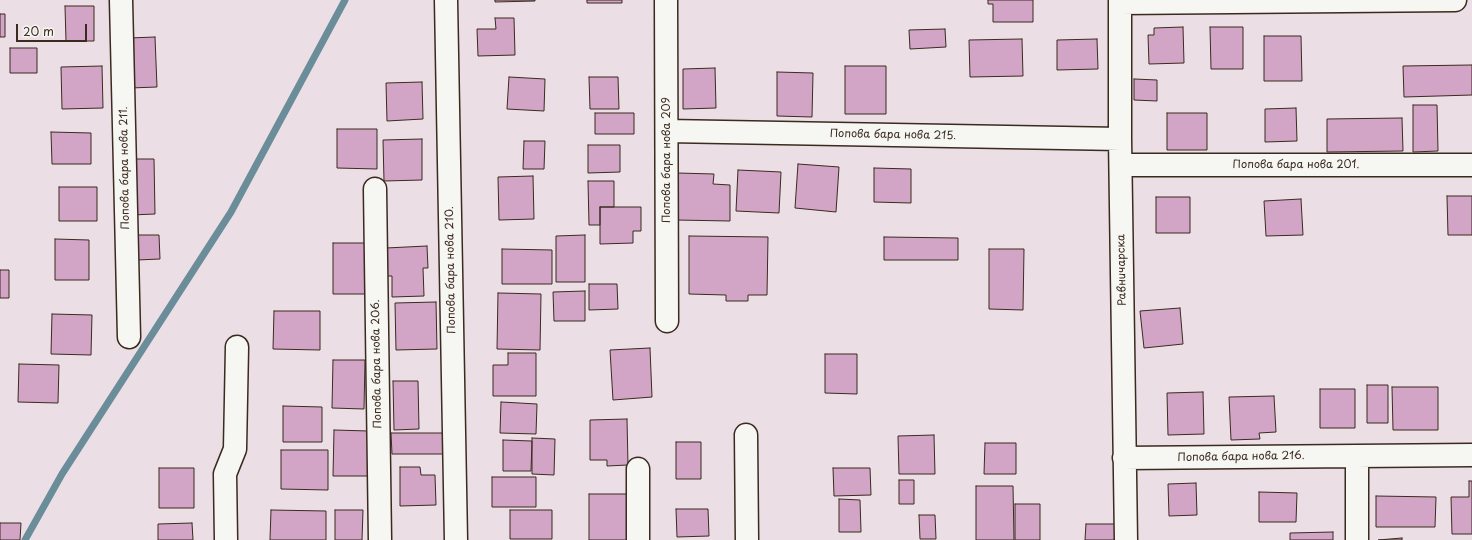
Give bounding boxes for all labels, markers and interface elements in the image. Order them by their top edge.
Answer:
scale bar [18,16,89,42]
text: 20 m [23,22,54,40]
street label: Попова бара нова 209 [660,97,674,223]
street label: Попова бара нова 211. [117,106,133,230]
street label: Попова бара нова 215. [830,127,956,143]
street label: Попова бара нова 201. [1233,158,1359,172]
street label: Попова бара нова 210. [443,206,459,334]
street label: Равничарска [1115,234,1129,306]
street label: Попова бара нова 206. [369,299,385,429]
street label: Попова бара нова 216. [1177,449,1305,465]

